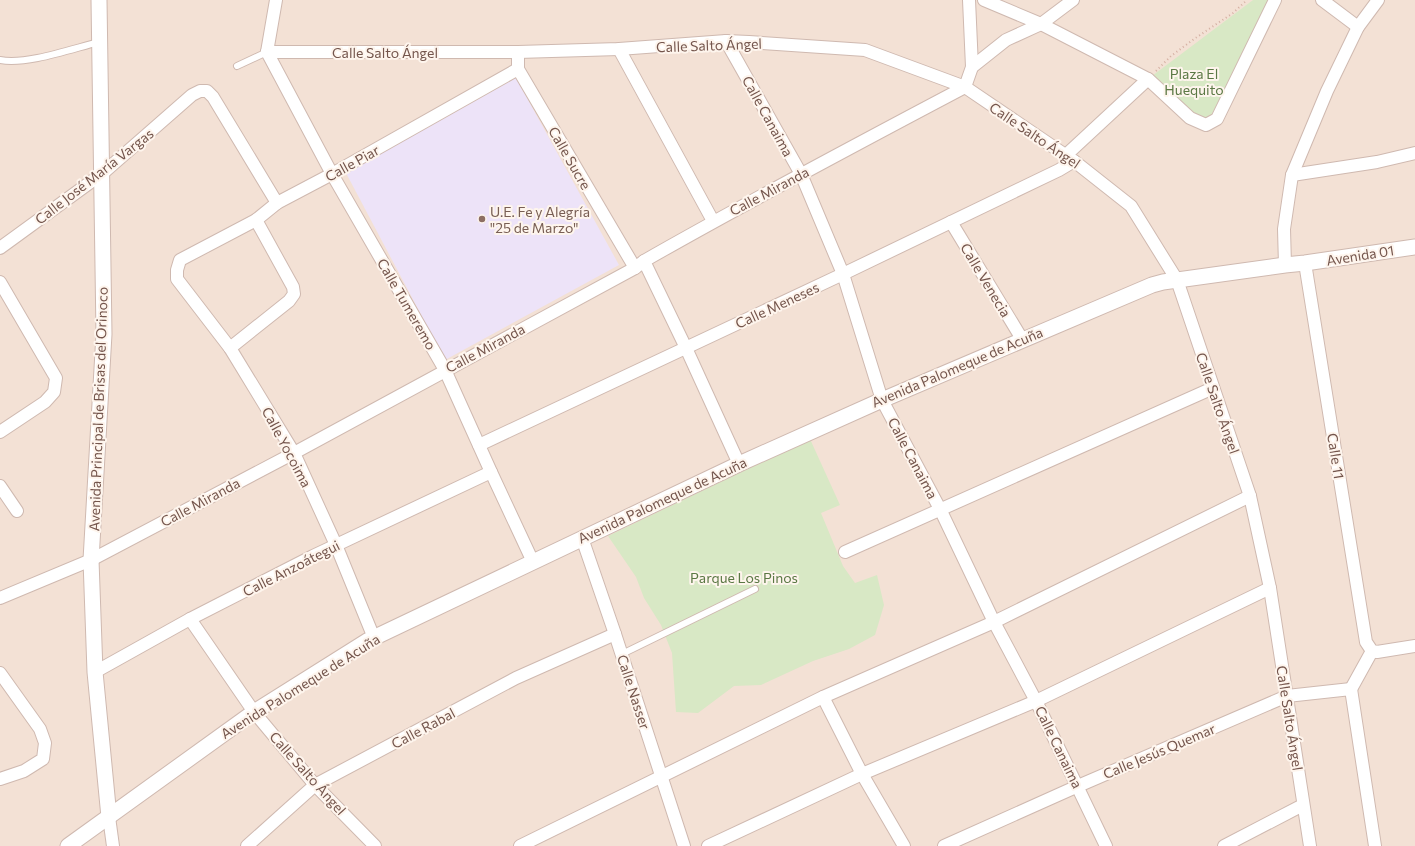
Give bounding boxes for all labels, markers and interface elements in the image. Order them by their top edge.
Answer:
street label: Calle Salto Ángel [656,35,762,55]
street label: Calle Salto Ángel [332,44,438,61]
park label: Plaza El Huequito [1164,65,1224,98]
street label: Calle Canaima [739,73,797,159]
street label: Calle Salto Ángel [986,98,1084,172]
street label: Calle José María Vargas [31,124,157,228]
street label: Calle Sucre [545,124,595,192]
street label: Calle Piar [322,141,382,185]
street label: Calle Miranda [726,163,812,219]
place label: U.E. Fe y Alegría "25 de Marzo" [490,203,590,236]
marker: U.E. Fe y Alegría "25 de Marzo" [477,214,487,224]
street label: Calle Venecia [957,240,1015,320]
street label: Avenida 01 [1325,241,1395,269]
street label: Calle Tumeremo [374,255,440,353]
street label: Calle Meneses [732,278,822,332]
street label: Avenida Principal de Brisas del Orinoco [85,286,111,532]
street label: Calle Miranda [442,320,528,376]
street label: Avenida Palomeque de Acuña [869,323,1045,411]
street label: Calle Salto Ángel [1193,350,1243,456]
street label: Calle Yocoima [259,404,315,490]
street label: Calle Canaima [884,415,942,501]
street label: Calle 11 [1324,432,1348,480]
street label: Avenida Palomeque de Acuña [575,453,749,547]
street label: Calle Miranda [157,474,243,530]
street label: Calle Anzoátegui [240,536,342,600]
park label: Parque Los Pinos [690,569,798,586]
street label: Avenida Palomeque de Acuña [217,630,383,742]
street label: Calle Nasser [614,652,654,732]
street label: Calle Salto Ángel [1273,664,1307,772]
street label: Calle Canaima [1032,703,1086,791]
street label: Calle Rabal [388,704,458,752]
street label: Calle Jesús Quemar [1100,719,1218,782]
street label: Calle Salto Ángel [266,728,350,818]

